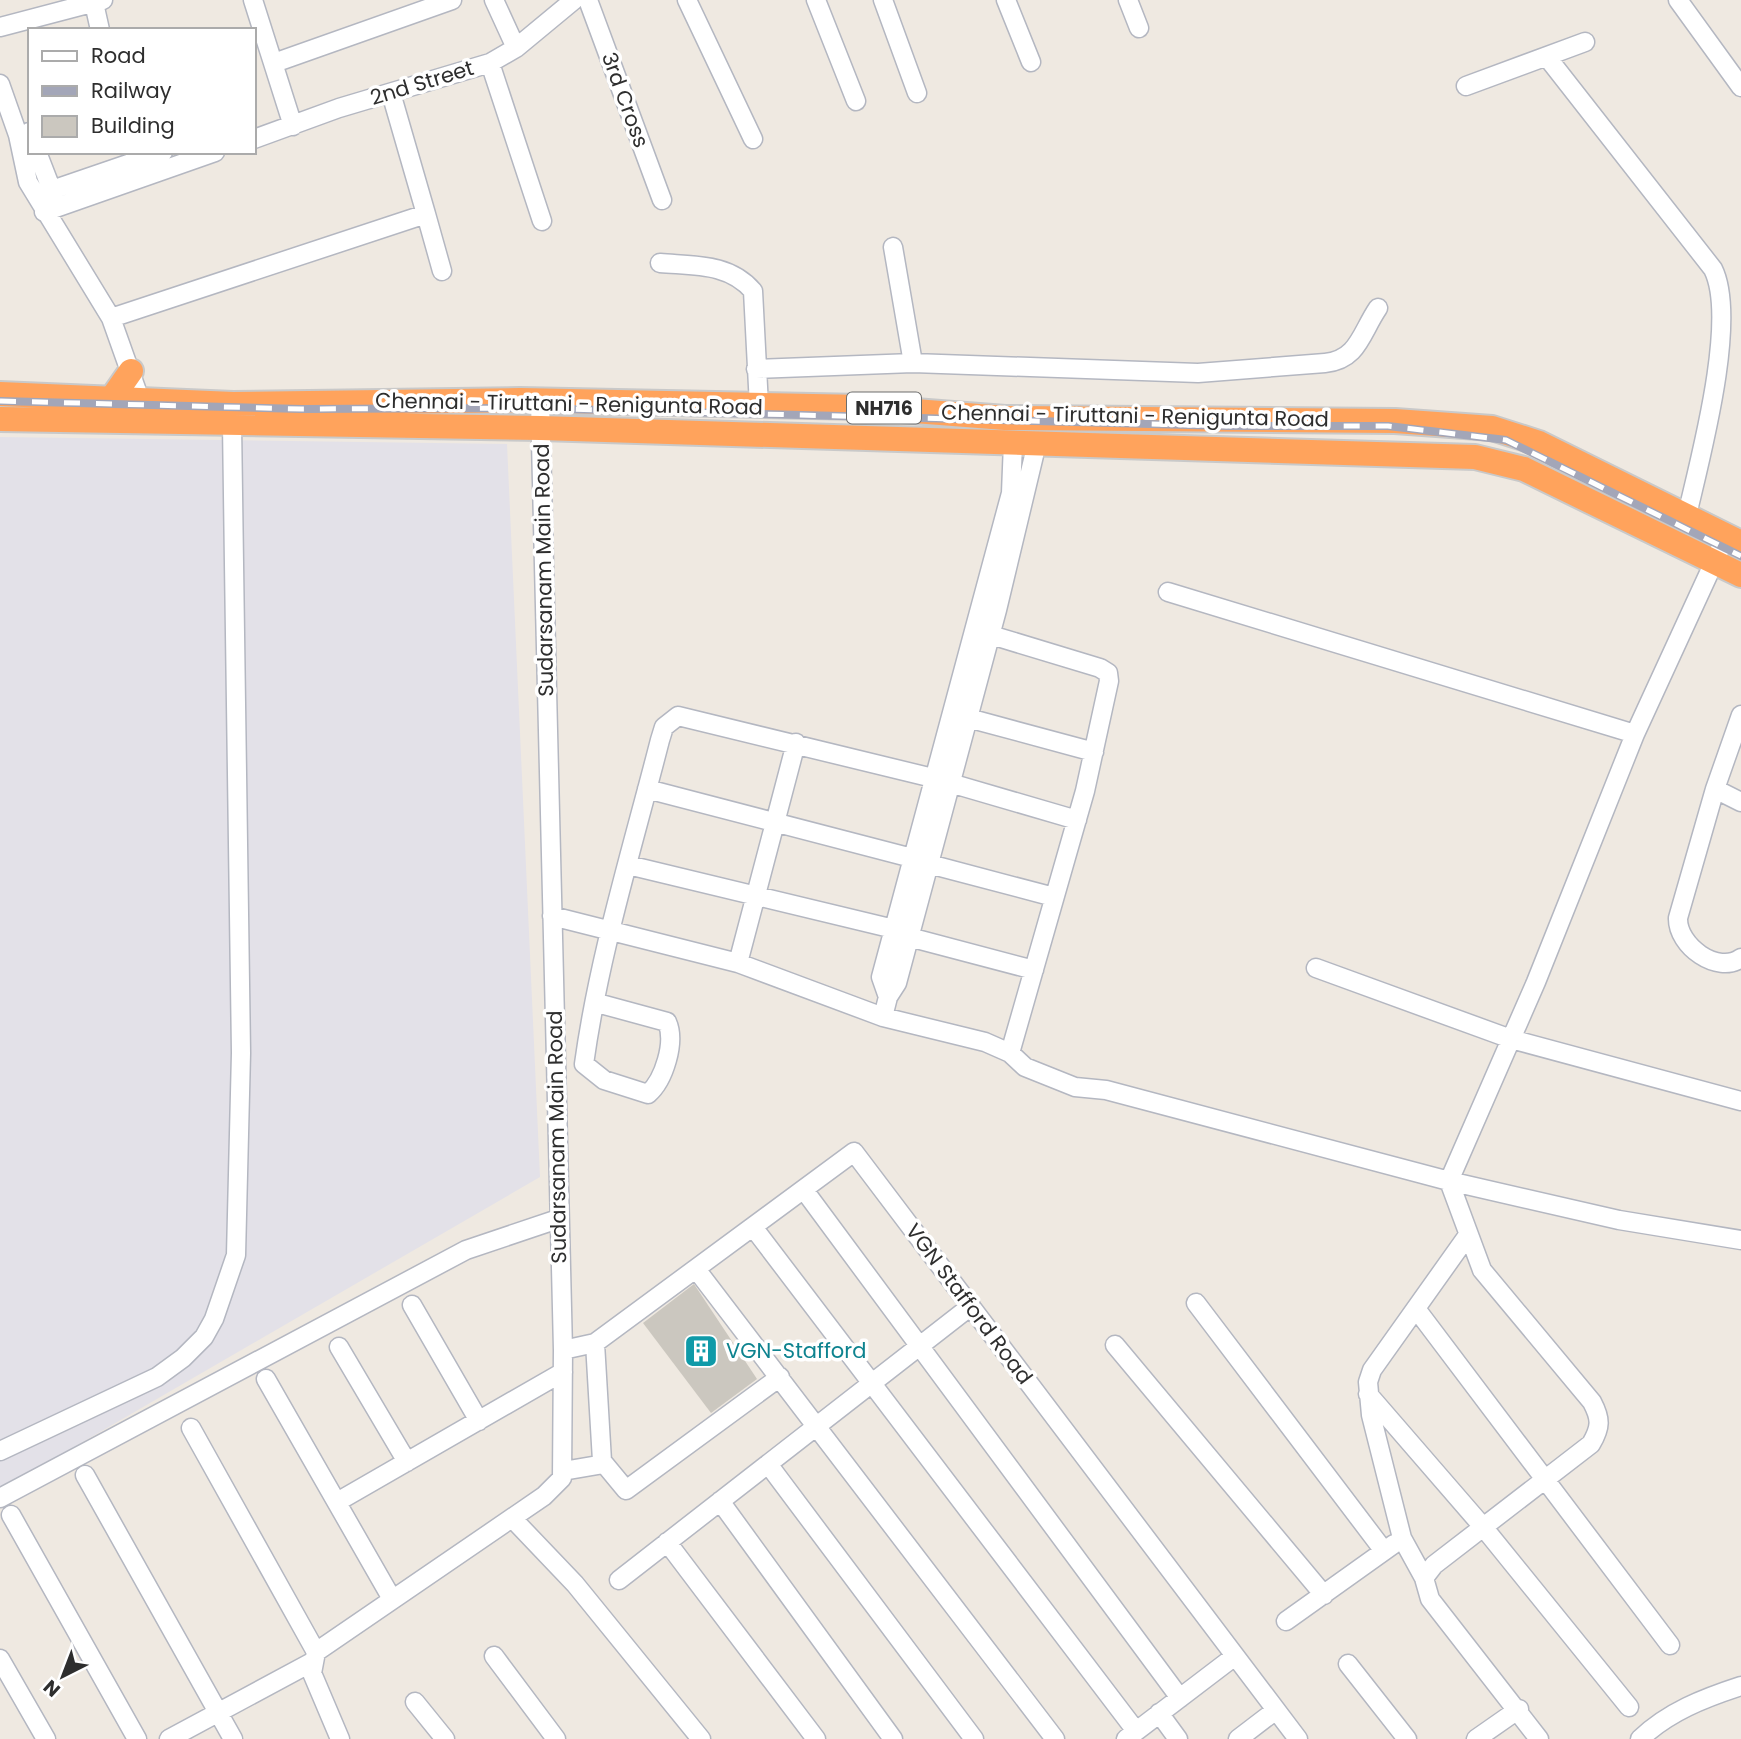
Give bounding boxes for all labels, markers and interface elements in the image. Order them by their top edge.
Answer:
legend [28,28,256,154]
text: Road [91,41,146,70]
street label: 3rd Cross [595,48,656,152]
street label: 2nd Street [367,53,477,112]
text: Railway [91,76,172,105]
text: Building [91,111,175,140]
street label: Chennai - Tiruttani - Renigunta Road [375,386,763,421]
road number: NH716 [847,392,921,424]
street label: Chennai - Tiruttani - Renigunta Road [941,398,1329,433]
street label: Sudarsanam Main Road [527,443,560,697]
street label: Sudarsanam Main Road [540,1010,573,1264]
street label: VGN Stafford Road [899,1217,1040,1390]
building icon: VGN-Stafford [682,1332,720,1370]
place label: VGN-Stafford [726,1336,866,1365]
north arrow [28,1641,98,1711]
text: N [38,1673,66,1703]

